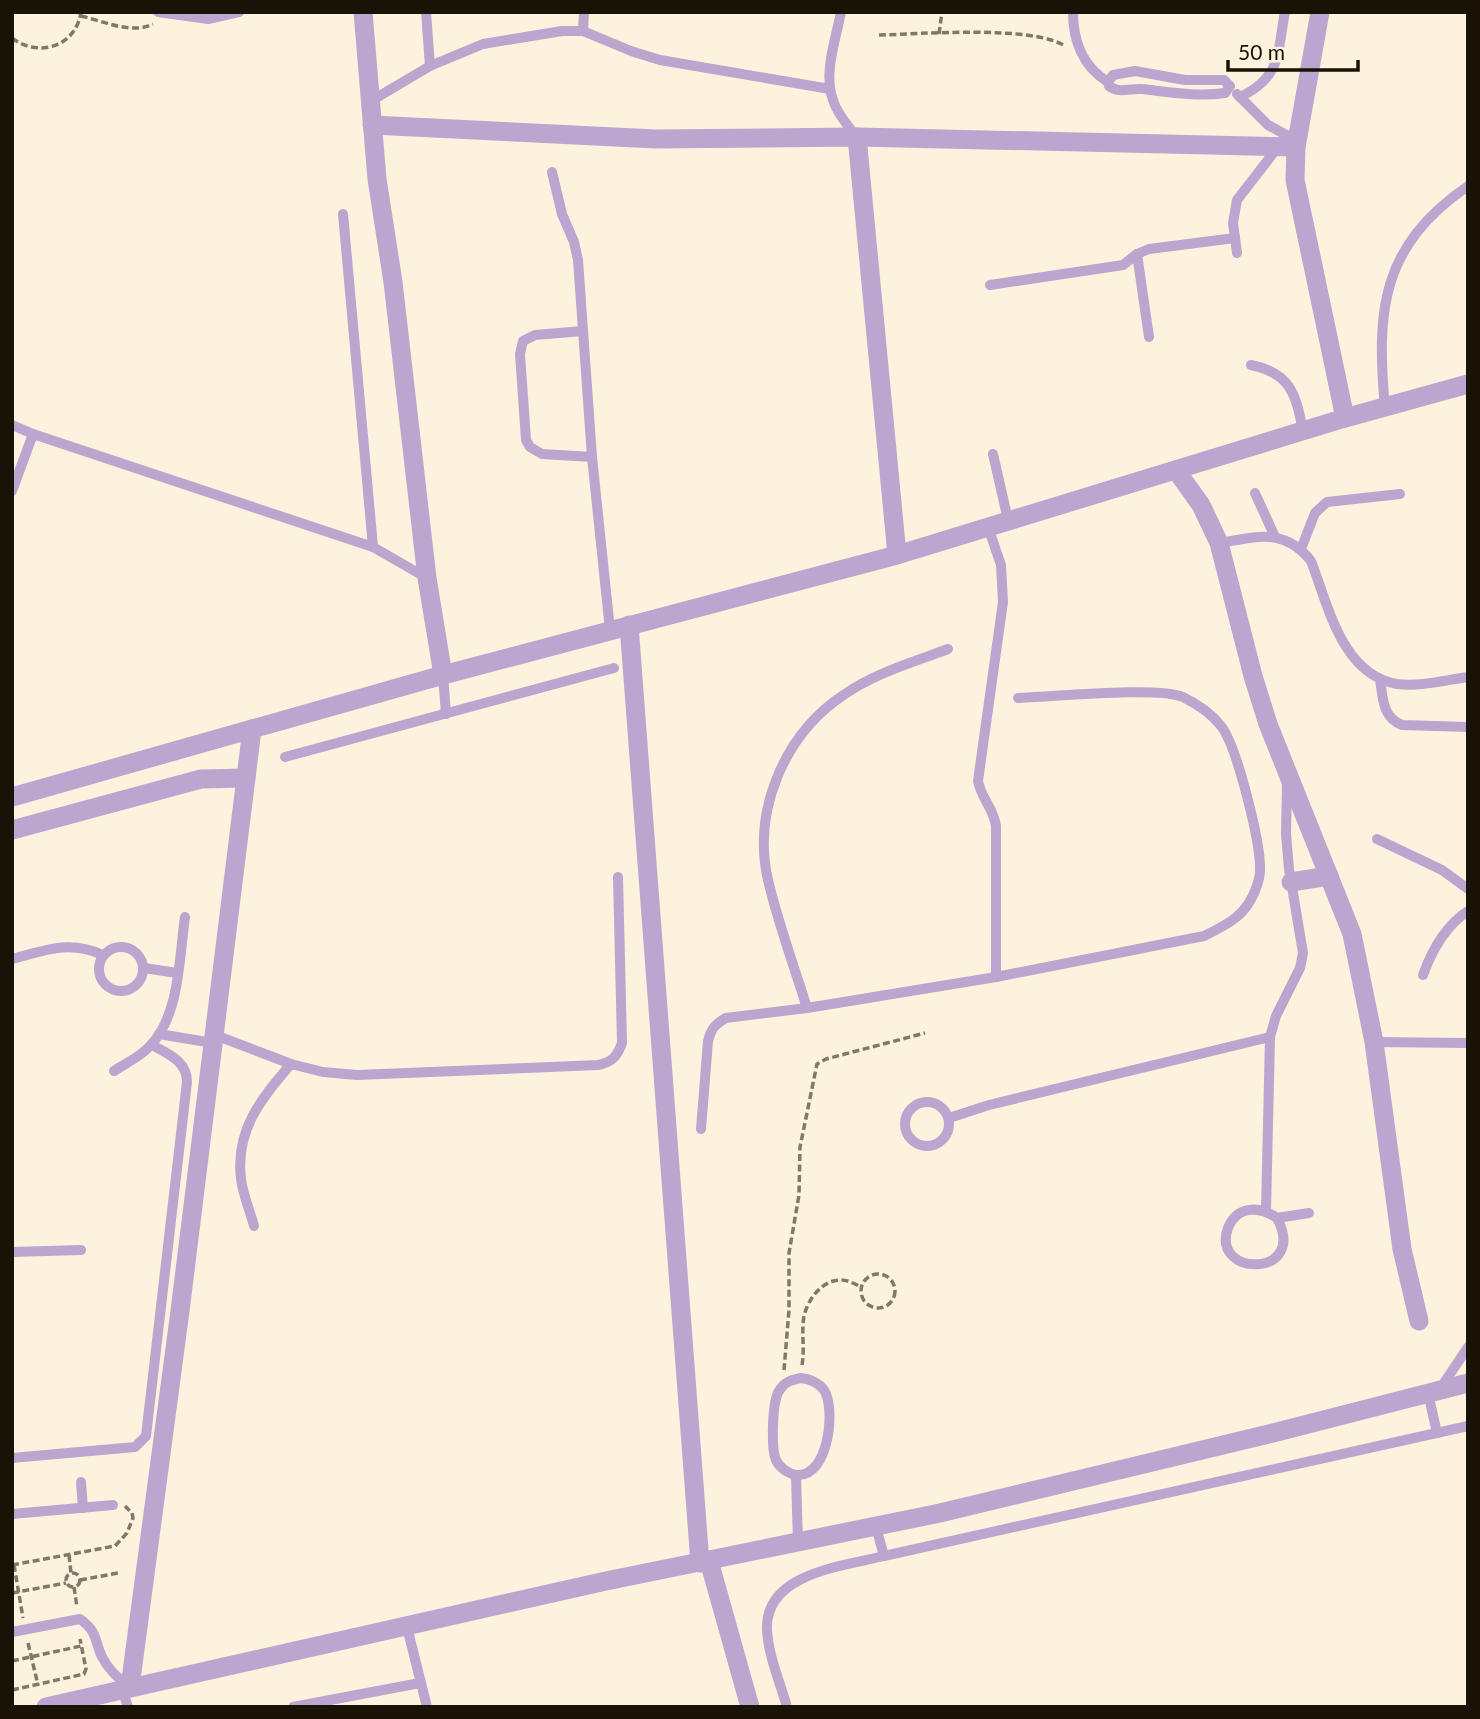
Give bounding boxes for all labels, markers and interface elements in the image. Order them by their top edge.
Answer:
scale bar [1228,28,1358,72]
text: 50 m [1238,39,1285,64]

